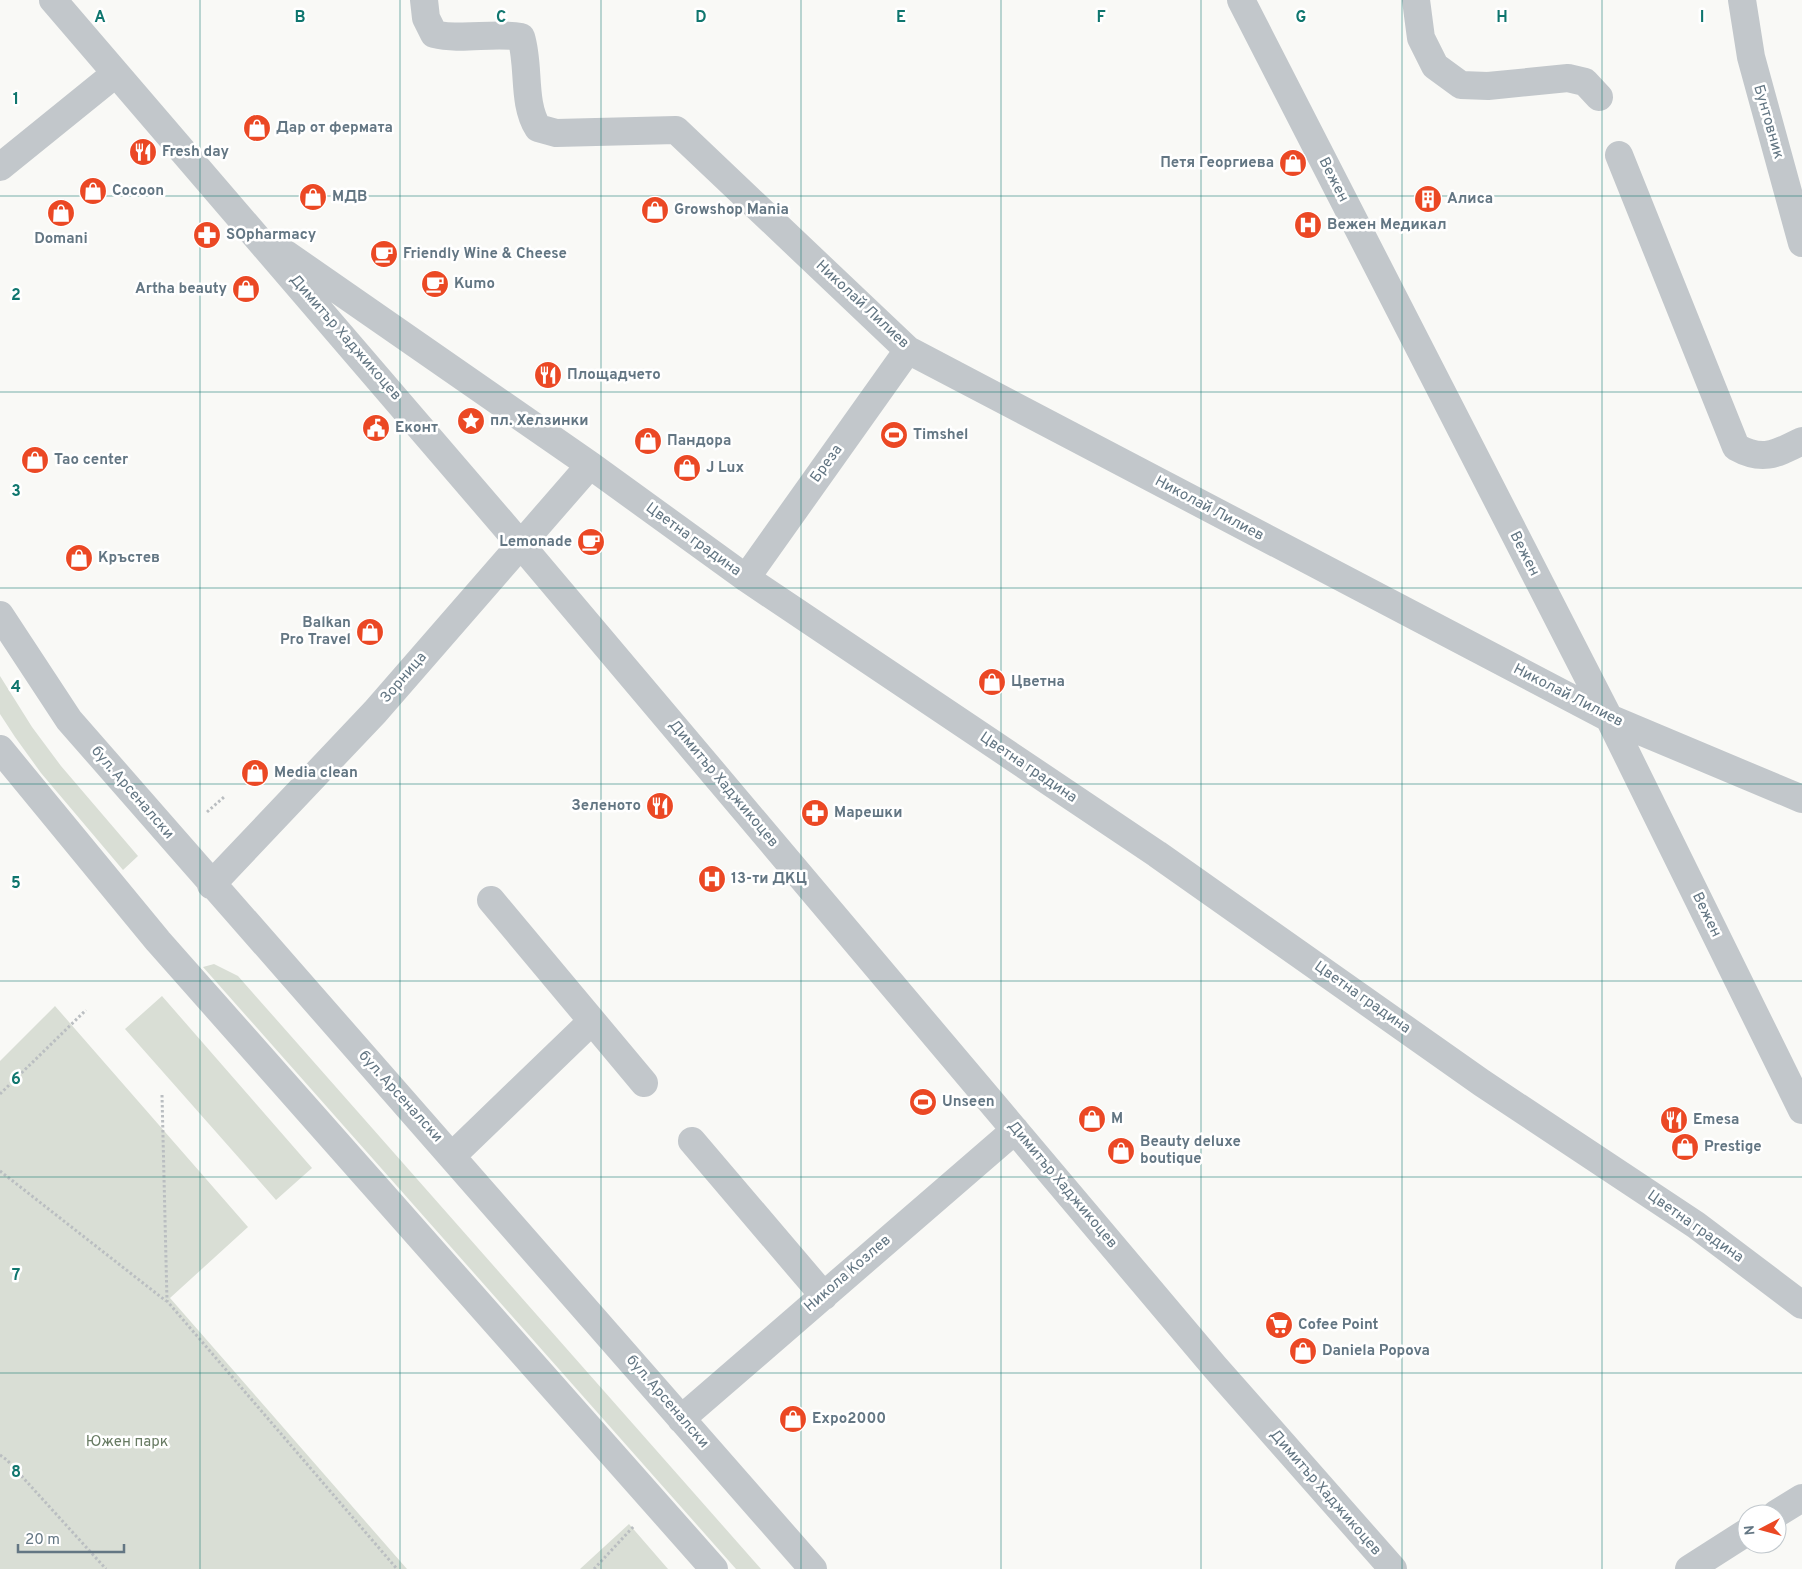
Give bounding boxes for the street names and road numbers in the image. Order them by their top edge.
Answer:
street label: Бунтовник [1748,83,1788,161]
street label: Вежен [1314,154,1352,206]
street label: Николай Лилиев [811,257,913,353]
street label: Димитър Хаджикоцев [285,271,405,405]
street label: Бреза [807,441,847,487]
street label: Николай Лилиев [1151,472,1267,546]
street label: Цветна градина [641,499,745,581]
street label: Вежен [1505,528,1543,580]
street label: Зорница [377,648,431,708]
street label: Николай Лилиев [1510,660,1626,732]
street label: Димитър Хаджикоцев [664,716,782,852]
street label: Цветна градина [976,728,1080,808]
street label: бул. Арсеналски [86,743,178,843]
street label: Вежен [1687,889,1725,941]
street label: Цветна градина [1310,958,1414,1038]
street label: бул. Арсеналски [354,1047,446,1147]
street label: Димитър Хаджикоцев [1003,1117,1121,1253]
street label: Цветна градина [1643,1187,1747,1267]
street label: Никола Козлев [801,1231,895,1317]
street label: бул. Арсеналски [621,1352,713,1452]
street label: Димитър Хаджикоцев [1265,1426,1385,1560]

